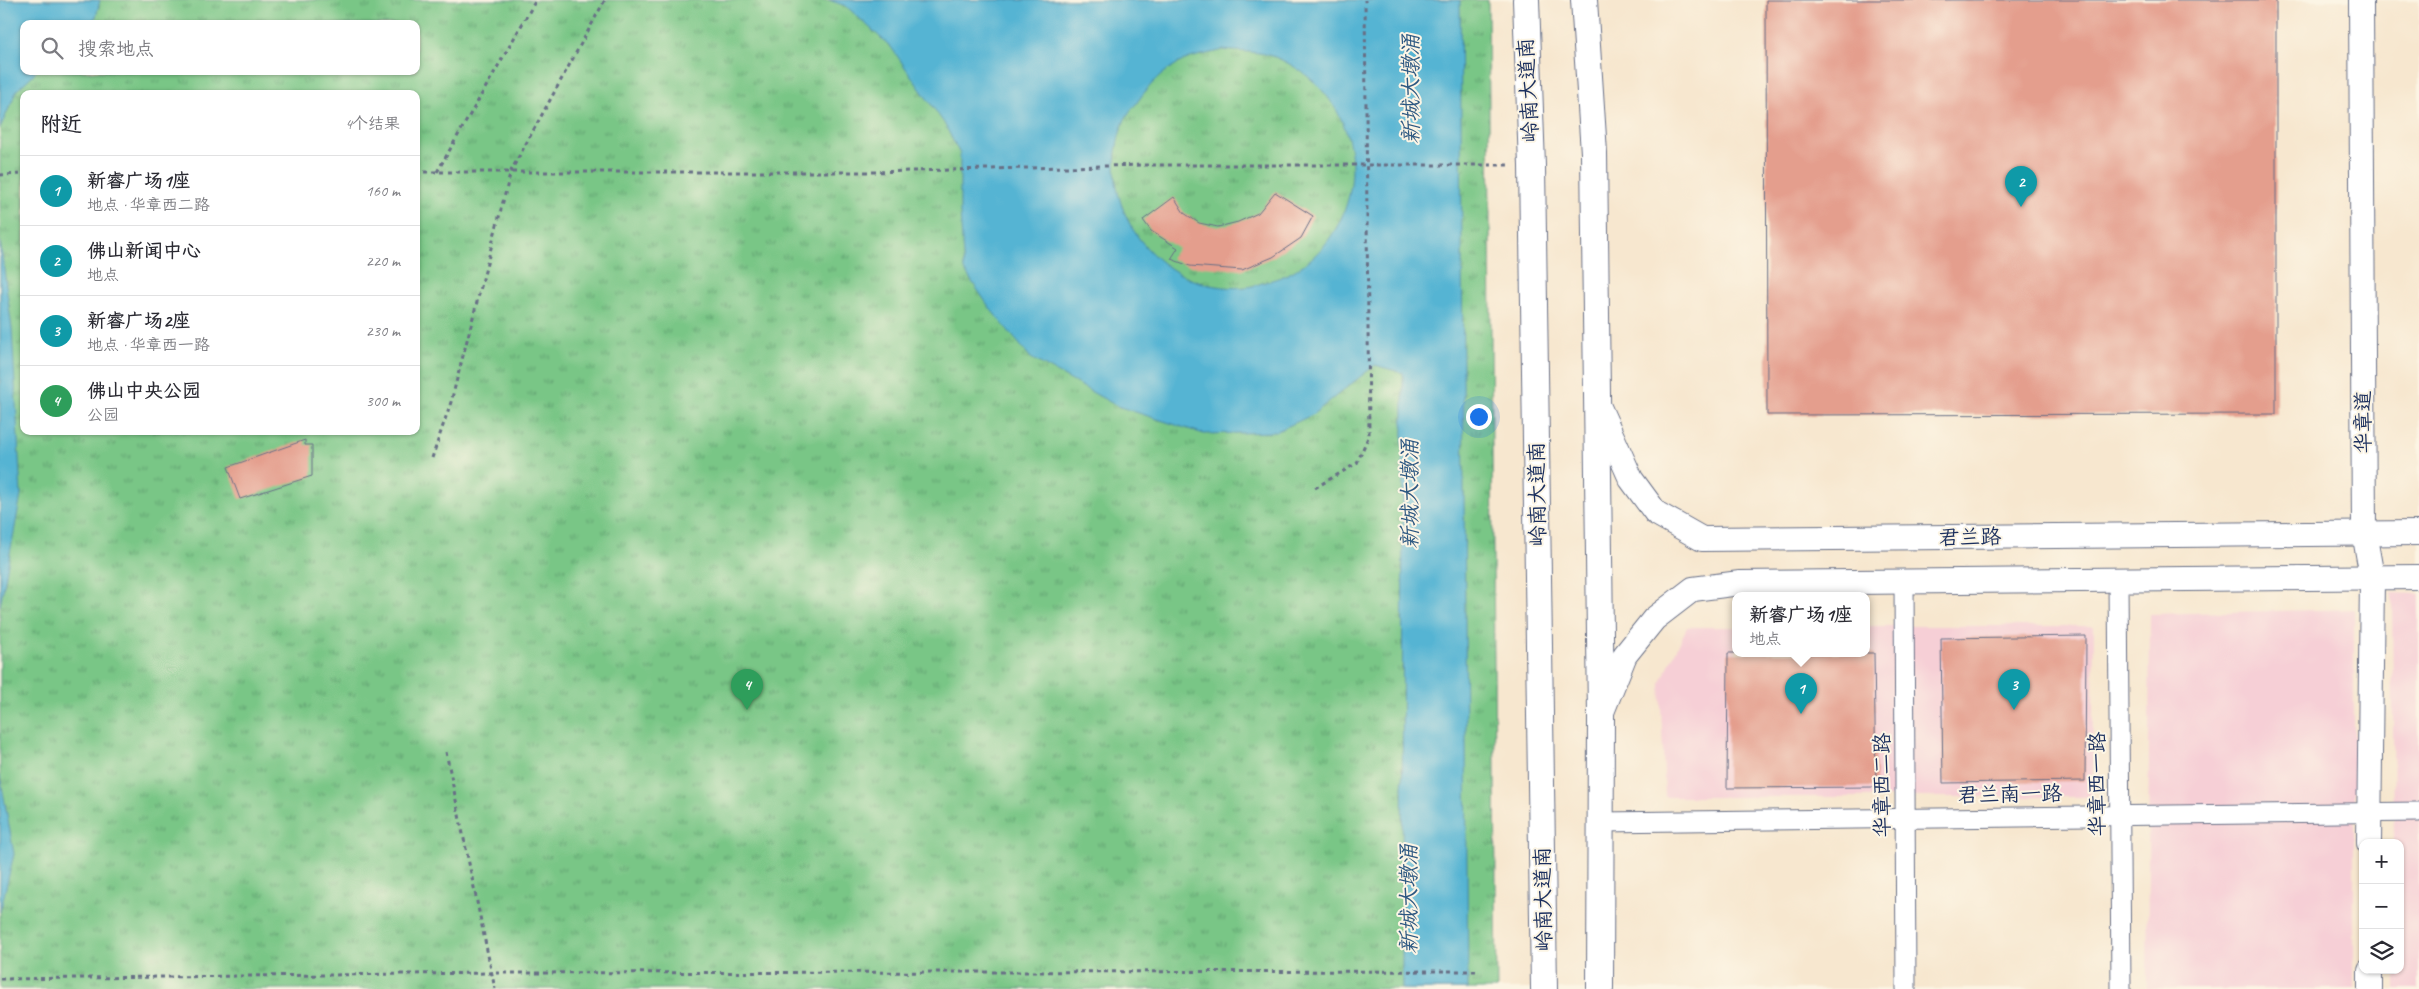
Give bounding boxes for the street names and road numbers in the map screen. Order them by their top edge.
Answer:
street label: 岭南大道南 [1512,37,1544,143]
street label: 华章道 [2350,391,2376,454]
street label: 岭南大道南 [1523,441,1551,547]
street label: 君兰路 [1938,523,2002,551]
street label: 华章西一路 [2084,732,2110,837]
street label: 华章西二路 [1869,733,1895,838]
street label: 君兰南一路 [1957,780,2063,808]
street label: 岭南大道南 [1529,846,1557,952]

